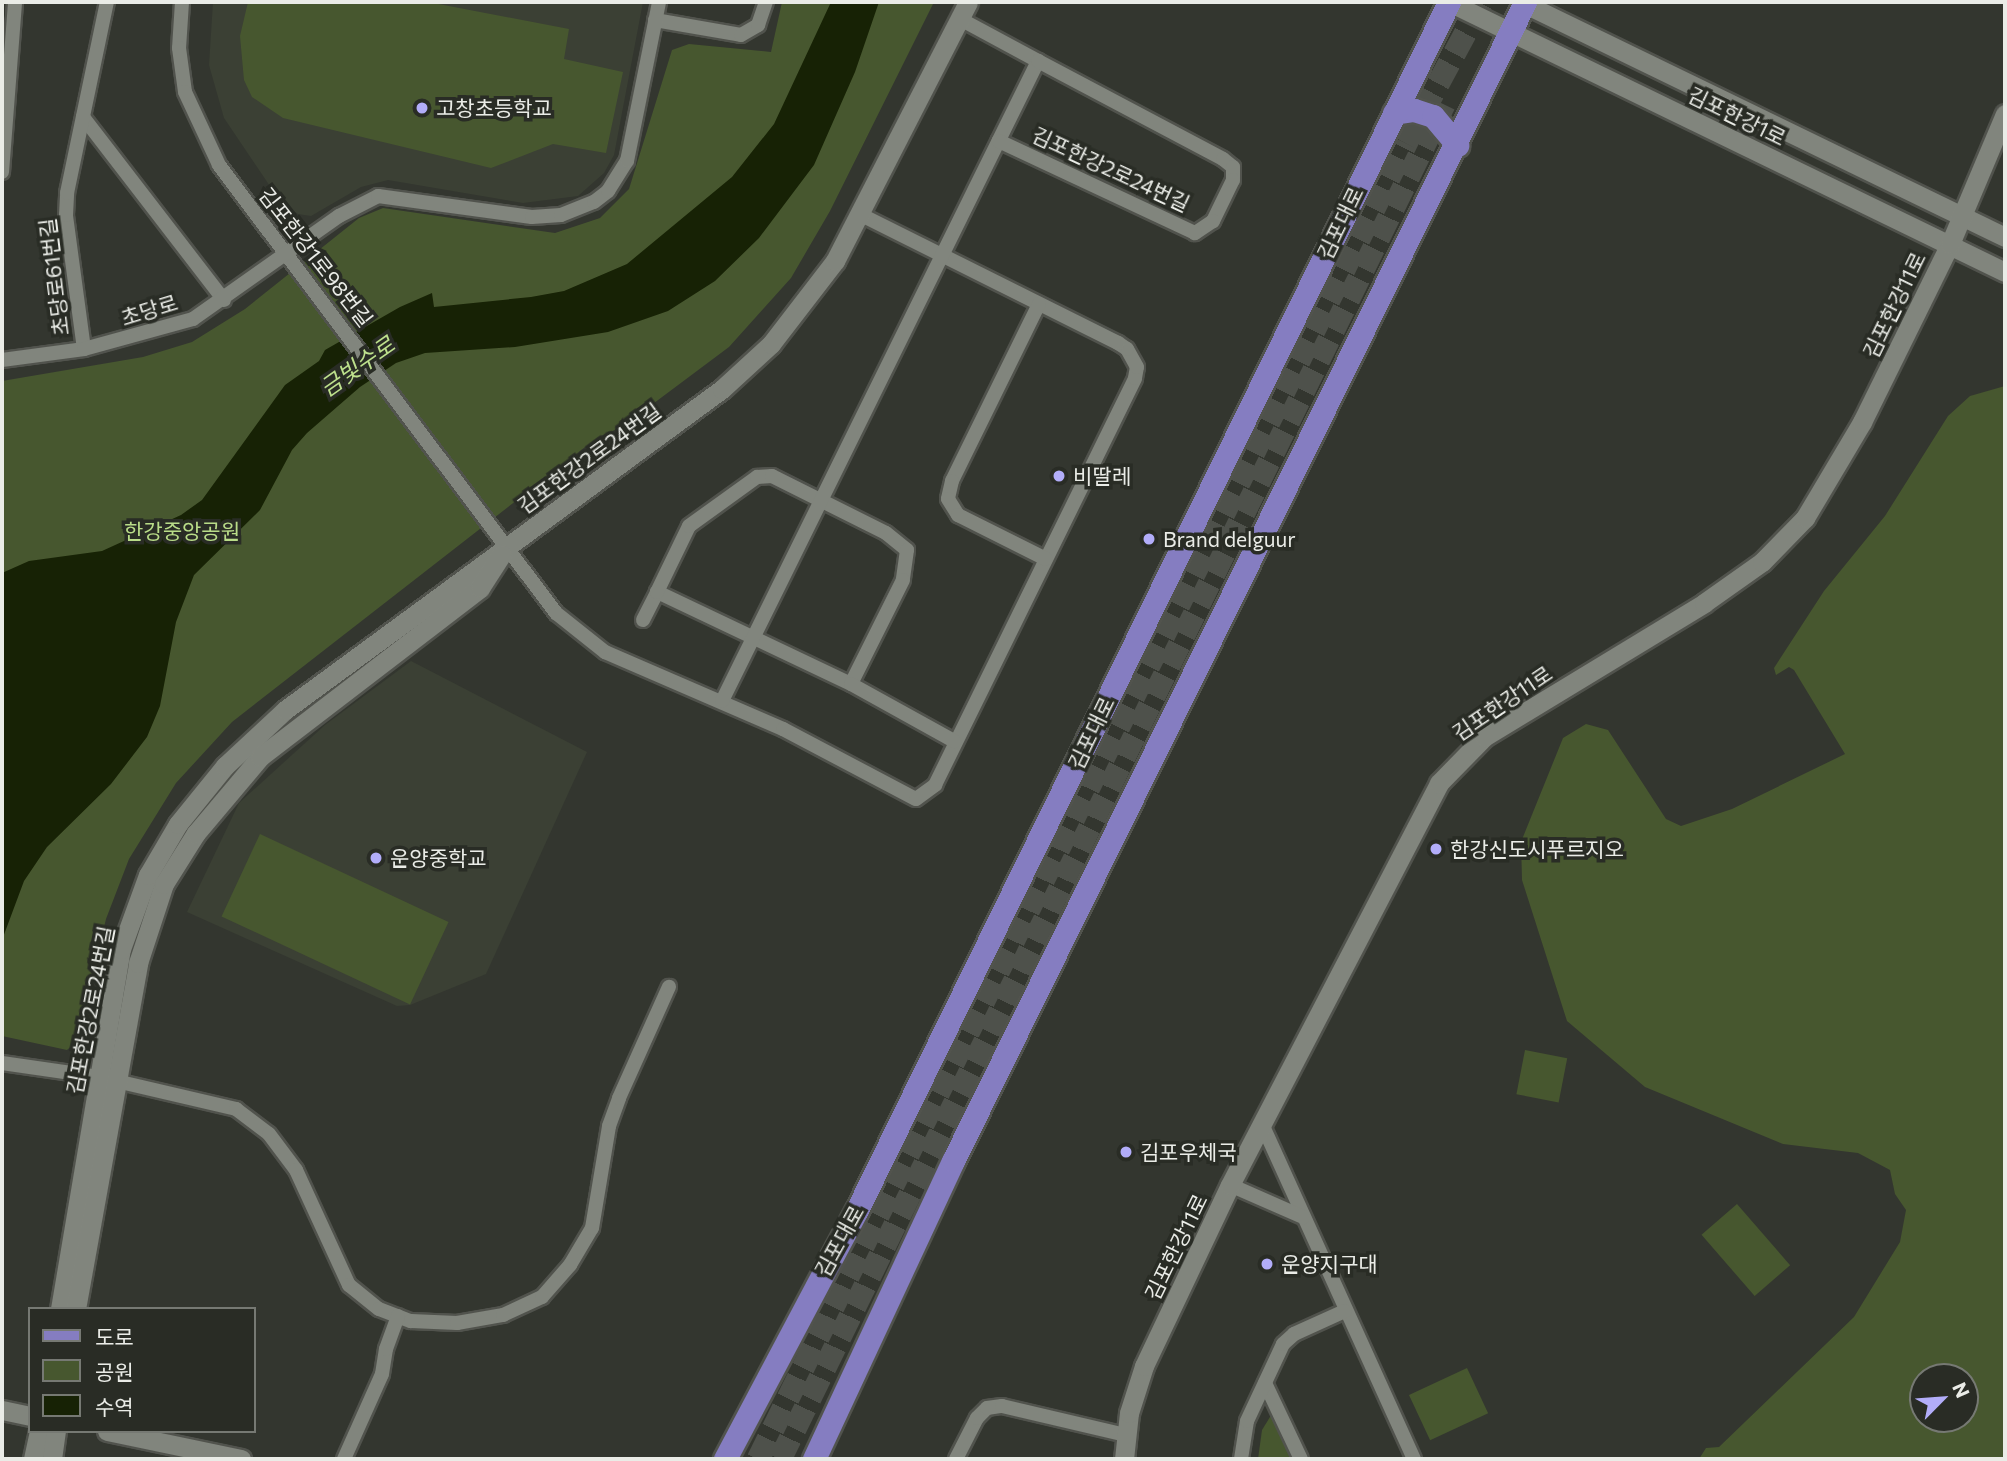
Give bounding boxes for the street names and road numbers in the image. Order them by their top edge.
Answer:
street label: 김포한강1로 [1684,82,1790,150]
street label: 김포한강2로24번길 [1028,121,1194,217]
street label: 김포한강1로98번길 [254,182,378,332]
street label: 김포대로 [1312,183,1368,263]
street label: 초당로61번길 [34,217,74,337]
street label: 김포한강11로 [1858,248,1930,362]
street label: 초당로 [118,289,180,331]
street label: 김포한강2로24번길 [513,398,665,518]
street label: 김포한강11로 [1447,661,1557,745]
street label: 김포대로 [1063,693,1119,773]
street label: 김포한강2로24번길 [61,924,119,1096]
street label: 김포한강11로 [1140,1190,1212,1304]
street label: 김포대로 [809,1201,869,1281]

